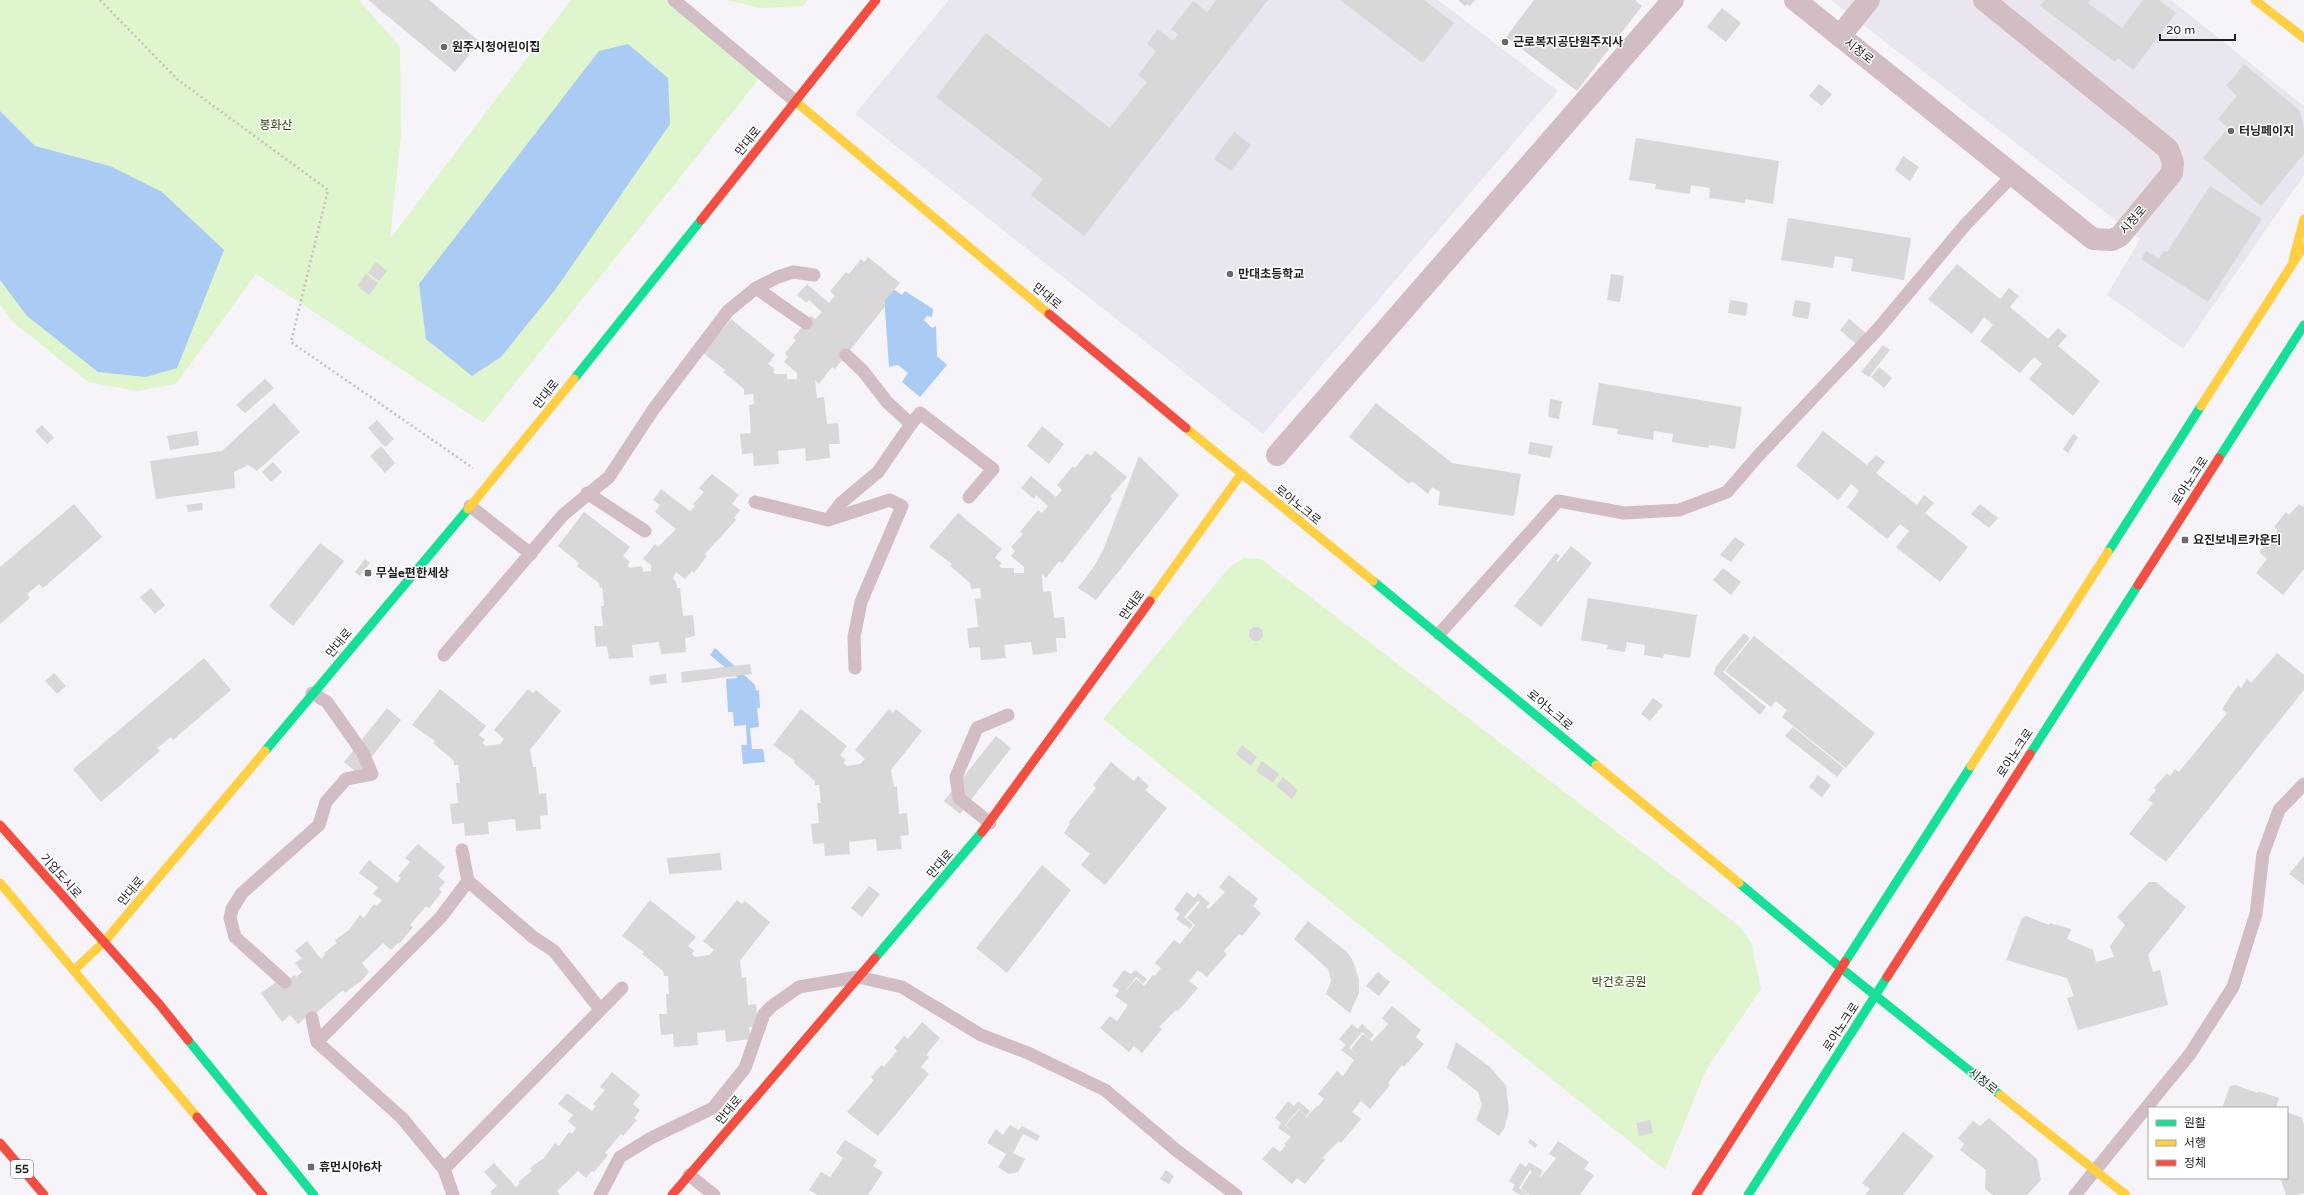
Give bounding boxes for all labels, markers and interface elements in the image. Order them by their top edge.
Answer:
scale bar [2160,16,2235,42]
text: 20 m [2166,23,2195,37]
place label: 근로복지공단원주지사 [1513,35,1623,49]
street label: 시청로 [1842,35,1876,67]
marker: 근로복지공단원주지사 [1500,37,1510,47]
place label: 원주시청어린이집 [452,40,540,54]
marker: 원주시청어린이집 [439,42,449,52]
park label: 봉화산 [259,118,293,132]
street label: 만대로 [732,124,764,158]
place label: 터닝페이지 [2239,124,2294,138]
marker: 터닝페이지 [2226,126,2236,136]
street label: 시청로 [2117,203,2149,237]
place label: 만대초등학교 [1238,267,1304,281]
marker: 만대초등학교 [1225,269,1235,279]
street label: 만대로 [1030,280,1064,312]
street label: 만대로 [530,377,562,411]
street label: 로아노크로 [2169,454,2211,508]
street label: 로아노크로 [1272,482,1324,528]
place label: 요진보네르카운티 [2193,533,2281,547]
marker: 요진보네르카운티 [2180,535,2190,545]
place label: 무실e편한세상 [376,566,449,580]
marker: 무실e편한세상 [363,568,373,578]
street label: 만대로 [1117,587,1147,623]
street label: 만대로 [323,626,355,660]
street label: 로아노크로 [1524,687,1576,733]
street label: 로아노크로 [1994,726,2036,780]
street label: 만대로 [924,847,956,881]
street label: 기업도시로 [37,851,85,901]
street label: 만대로 [115,874,147,908]
park label: 박건호공원 [1591,975,1647,989]
street label: 로아노크로 [1820,1000,1862,1054]
street label: 시청로 [1966,1065,2000,1097]
street label: 만대로 [713,1093,745,1127]
legend [2148,1107,2288,1179]
text: 원활 [2184,1116,2206,1130]
text: 서행 [2184,1136,2206,1150]
text: 정체 [2184,1156,2206,1170]
road number: 55 [11,1160,33,1178]
place label: 휴먼시아6차 [319,1160,382,1174]
marker: 휴먼시아6차 [306,1162,316,1172]

